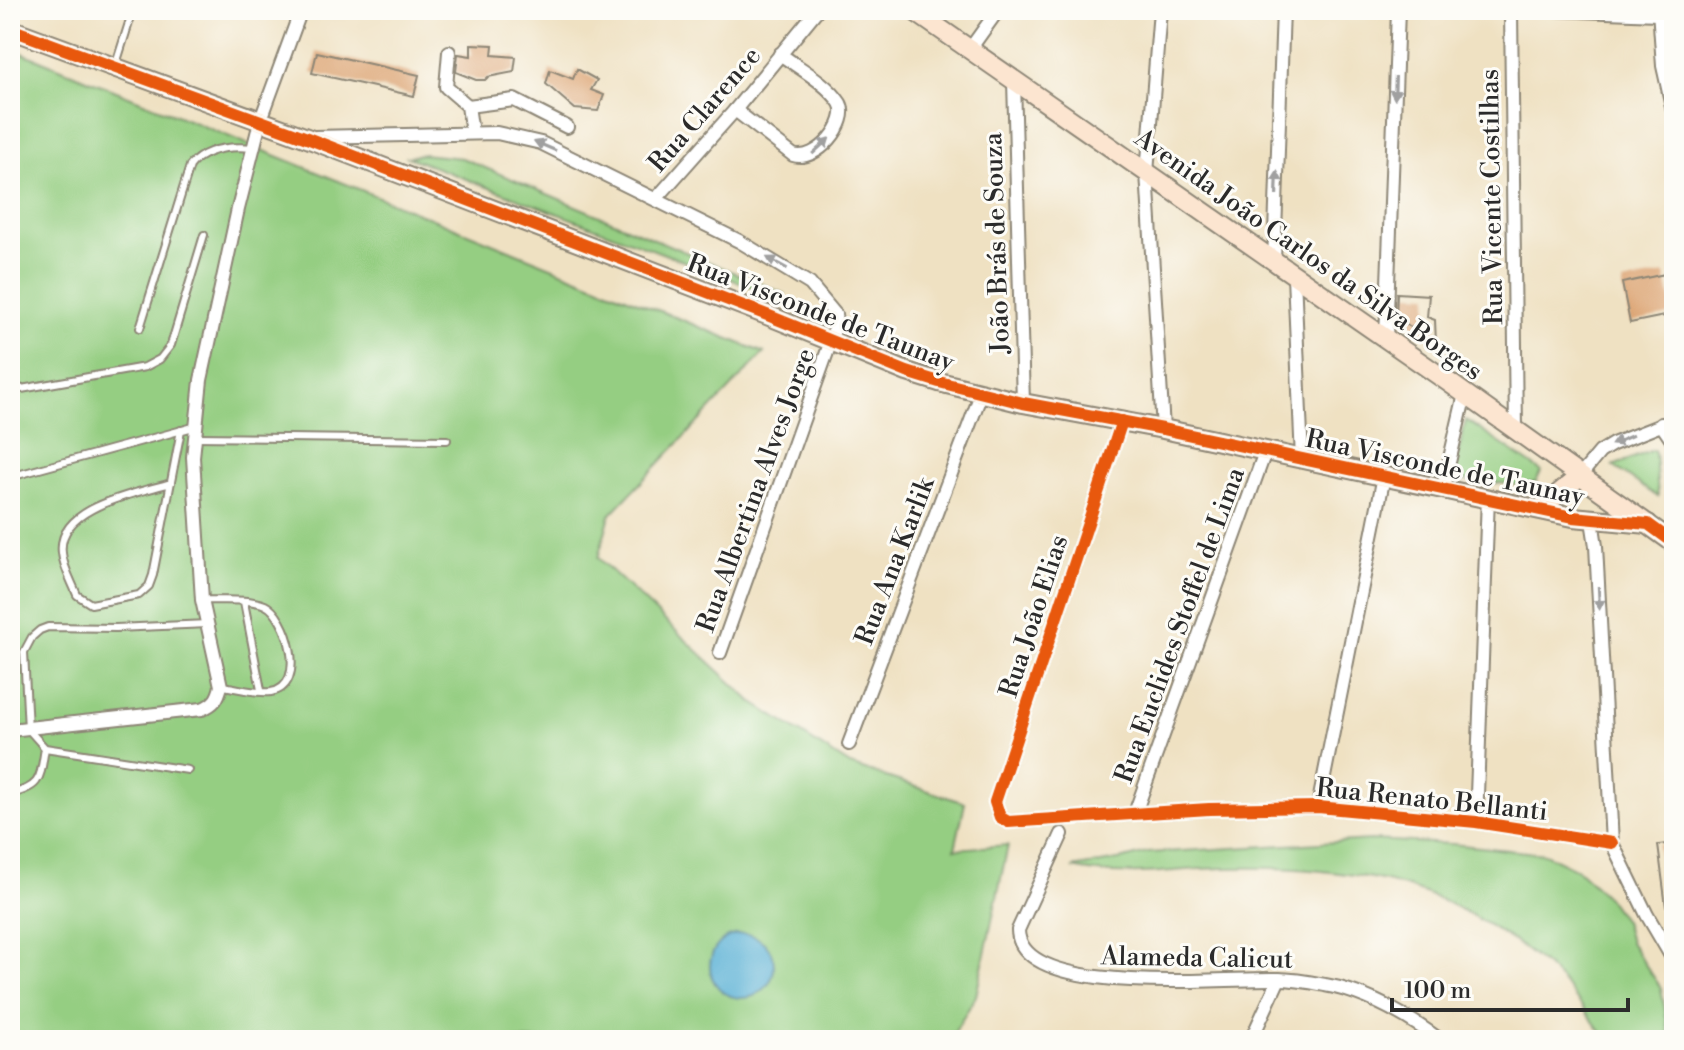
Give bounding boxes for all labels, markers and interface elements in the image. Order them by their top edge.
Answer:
street label: Rua Clarence [642,40,768,179]
street label: Rua Vicente Costilhas [1474,69,1510,325]
one-way arrow [1389,76,1402,101]
street label: Avenida João Carlos da Silva Borges [1128,122,1488,388]
street label: João Brás de Souza [977,131,1017,355]
one-way arrow [811,137,830,155]
one-way arrow [533,140,557,153]
one-way arrow [1270,170,1283,195]
street label: Rua Visconde de Taunay [682,247,959,379]
one-way arrow [766,256,788,270]
street label: Rua Albertina Alves Jorge [690,344,822,637]
street label: Rua Visconde de Taunay [1303,423,1587,513]
one-way arrow [1610,434,1634,447]
street label: Rua Euclides Stoffel de Lima [1108,462,1252,787]
street label: Rua Ana Karlik [848,472,942,650]
street label: Rua João Elias [993,531,1075,702]
one-way arrow [1592,586,1605,611]
street label: Rua Renato Bellanti [1314,772,1549,828]
street label: Alameda Calicut [1100,940,1293,976]
scale bar [1392,962,1628,1012]
text: 100 m [1404,976,1471,1006]

